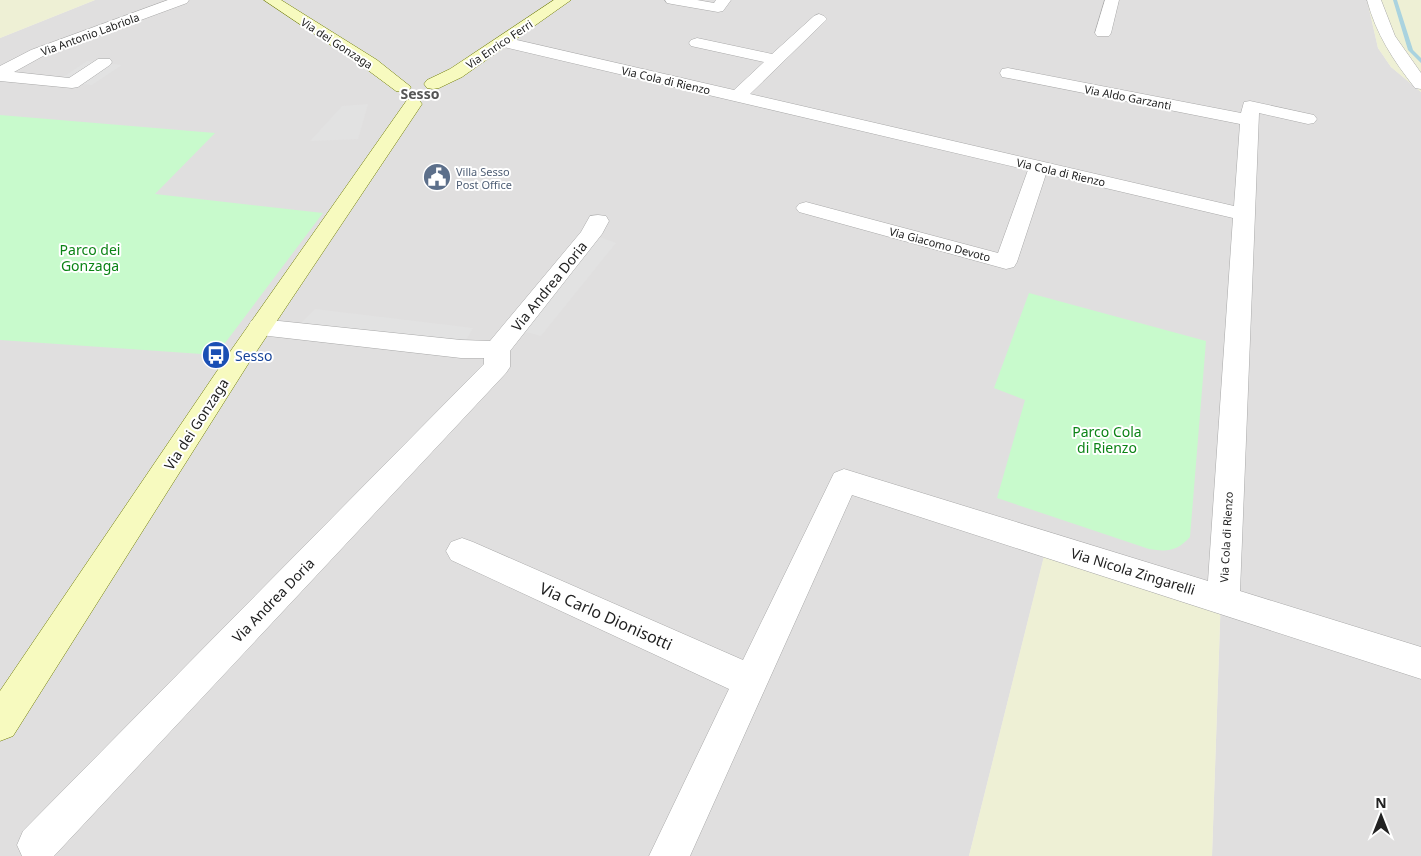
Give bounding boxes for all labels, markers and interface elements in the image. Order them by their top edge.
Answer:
street label: Via Antonio Labriola [39,9,141,59]
street label: Via dei Gonzaga [298,14,376,72]
street label: Via Enrico Ferri [463,16,535,72]
street label: Via Cola di Rienzo [620,62,712,98]
street label: Via Aldo Garzanti [1083,81,1173,113]
district label: Sesso [401,84,440,103]
street label: Via Cola di Rienzo [1015,154,1107,190]
public building icon: Villa Sesso Post Office [422,162,452,192]
place label: Villa Sesso Post Office [456,164,512,192]
street label: Via Giacomo Devoto [888,223,993,265]
street label: Via Andrea Doria [507,237,591,335]
park label: Parco dei Gonzaga [60,240,120,275]
bus stop icon: Sesso [201,340,231,370]
place label: Sesso [235,346,272,365]
street label: Via dei Gonzaga [159,375,233,473]
park label: Parco Cola di Rienzo [1072,422,1142,457]
street label: Via Cola di Rienzo [1216,491,1236,583]
street label: Via Nicola Zingarelli [1069,543,1197,599]
street label: Via Andrea Doria [228,554,318,646]
street label: Via Carlo Dionisotti [536,577,676,655]
north arrow [1356,791,1406,841]
text: N [1375,793,1387,812]

